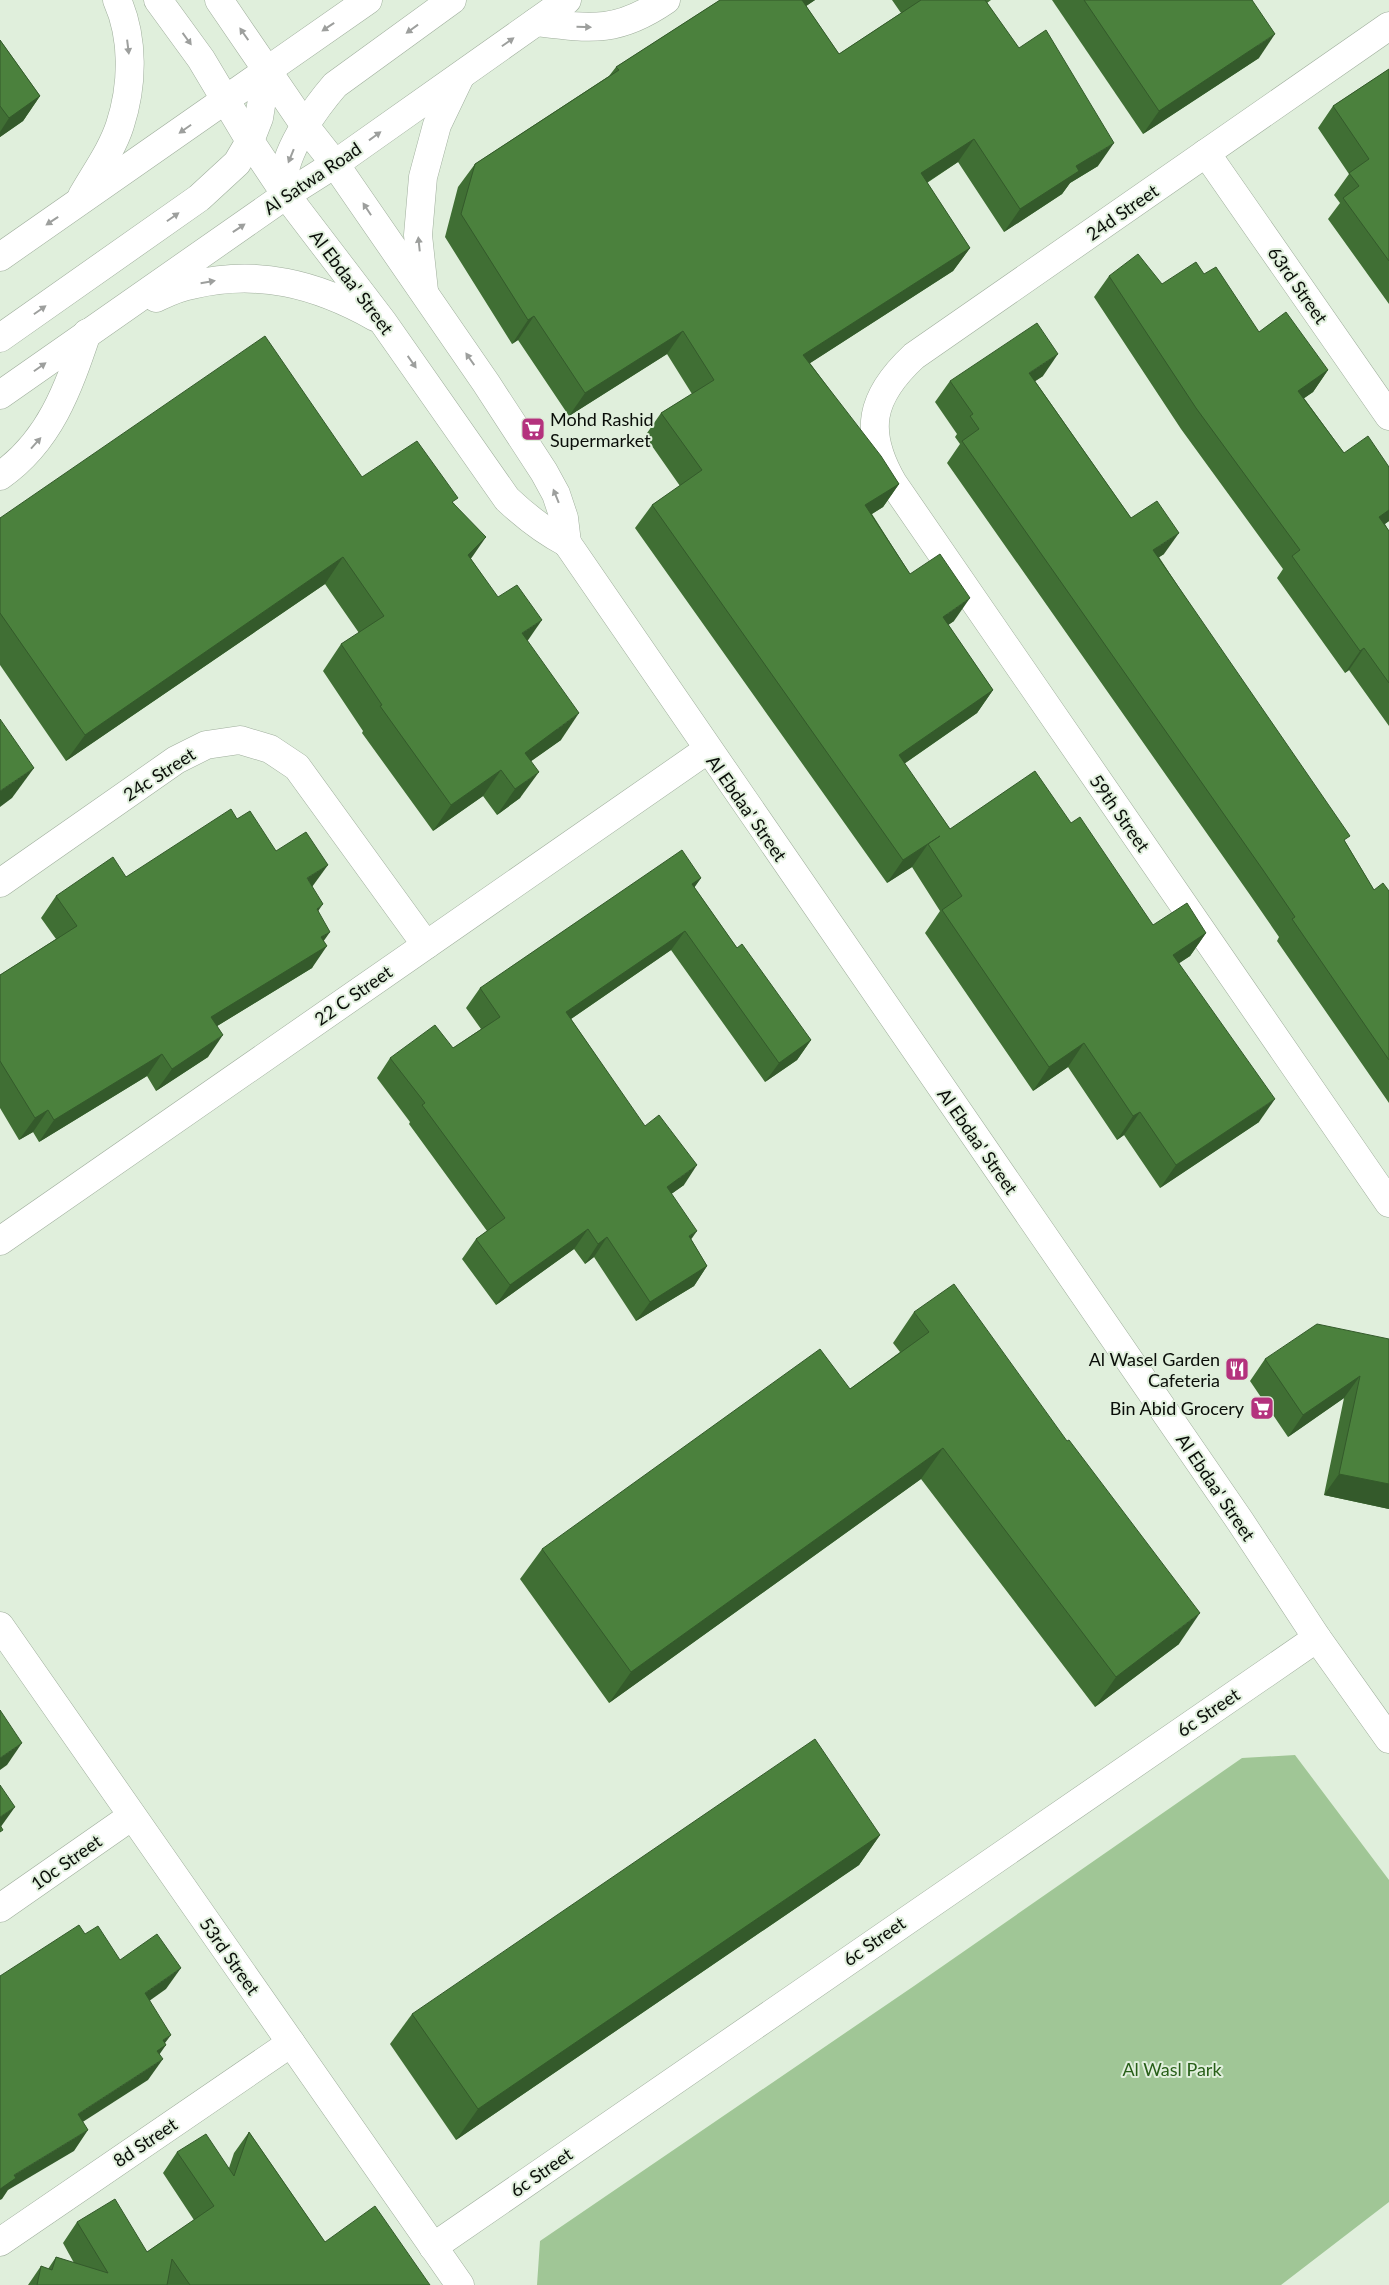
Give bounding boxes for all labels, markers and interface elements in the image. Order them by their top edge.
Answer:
one-way arrow [321,22,334,32]
one-way arrow [577,23,593,31]
one-way arrow [406,24,419,34]
one-way arrow [239,27,249,41]
one-way arrow [182,33,192,46]
one-way arrow [501,37,514,47]
one-way arrow [124,39,132,55]
one-way arrow [178,124,192,134]
one-way arrow [368,131,382,141]
street label: Al Satwa Road [259,137,365,219]
one-way arrow [287,149,295,164]
street label: 24d Street [1082,179,1163,245]
one-way arrow [362,203,371,216]
one-way arrow [166,211,179,222]
one-way arrow [45,217,58,226]
one-way arrow [232,223,246,233]
street label: Al Ebdaa' Street [306,226,399,339]
one-way arrow [415,236,423,252]
street label: 63rd Street [1263,242,1333,328]
one-way arrow [200,277,216,285]
one-way arrow [33,305,47,315]
one-way arrow [465,352,475,366]
one-way arrow [406,356,416,369]
one-way arrow [33,362,47,372]
place label: Mohd Rashid Supermarket [550,408,654,451]
supermarket icon: Mohd Rashid Supermarket [520,416,546,442]
one-way arrow [30,438,42,450]
one-way arrow [552,489,560,503]
street label: 24c Street [119,742,200,805]
street label: Al Ebdaa' Street [702,751,792,866]
street label: 59th Street [1085,770,1155,856]
street label: 22 C Street [310,960,396,1030]
street label: Al Ebdaa' Street [933,1084,1023,1199]
place label: Al Wasel Garden Cafeteria [1089,1348,1220,1391]
restaurant icon: Al Wasel Garden Cafeteria [1224,1356,1250,1382]
supermarket icon: Bin Abid Grocery [1249,1395,1275,1421]
place label: Bin Abid Grocery [1110,1397,1245,1419]
street label: Al Ebdaa' Street [1172,1429,1260,1545]
street label: 6c Street [1172,1683,1244,1741]
street label: 10c Street [26,1829,106,1894]
street label: 6c Street [839,1911,910,1970]
street label: 53rd Street [195,1913,265,1999]
park label: Al Wasl Park [1122,2058,1222,2080]
street label: 8d Street [109,2112,182,2171]
street label: 6c Street [506,2142,577,2201]

